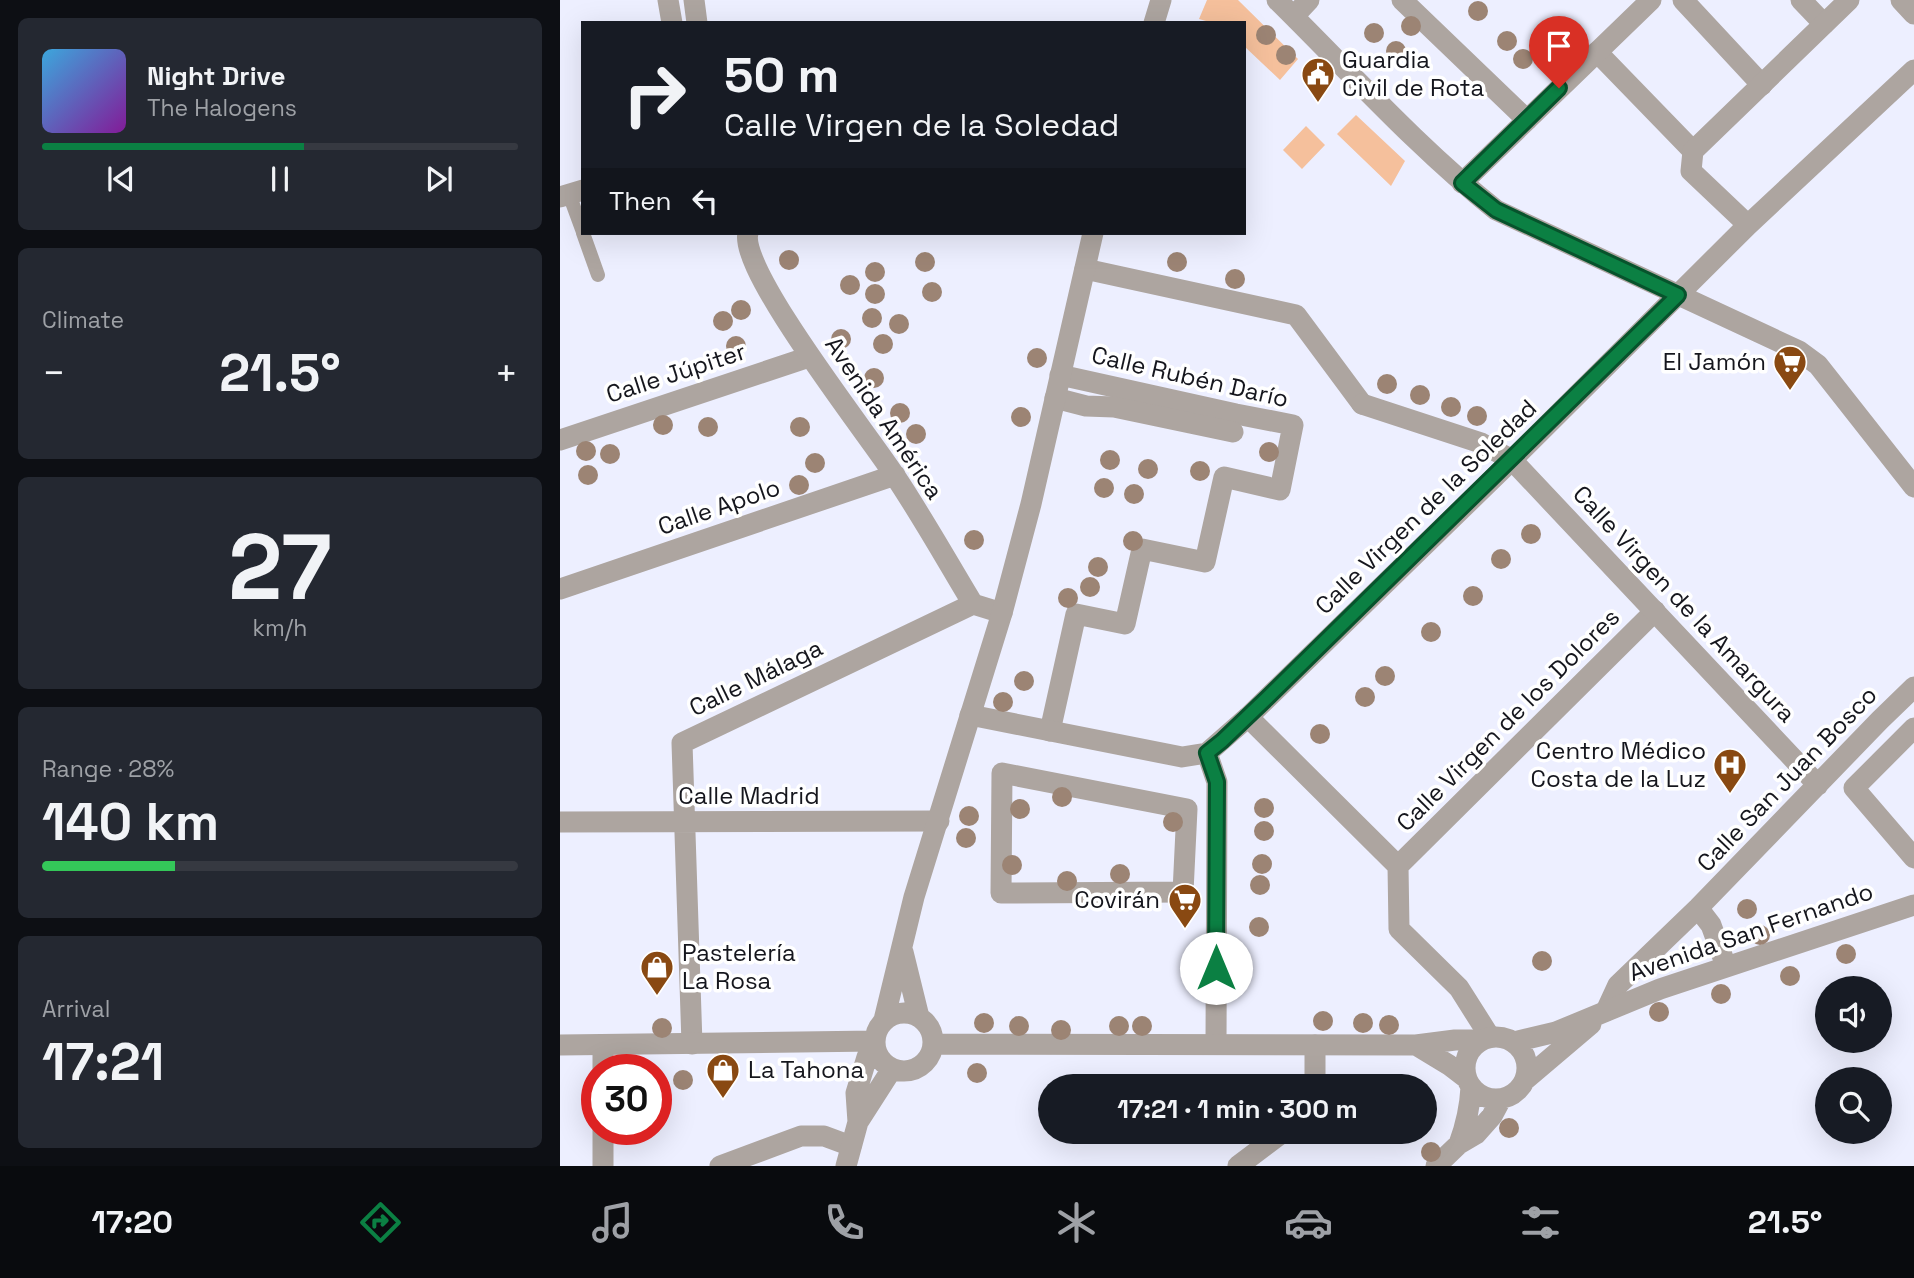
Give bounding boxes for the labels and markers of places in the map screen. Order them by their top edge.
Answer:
pin [1529,16,1589,88]
place label: Guardia Civil de Rota [1342,44,1484,103]
public building icon: Guardia Civil de Rota [1299,55,1337,104]
supermarket icon: El Jamón [1771,343,1809,392]
place label: El Jamón [1663,346,1766,377]
place label: Centro Médico Costa de la Luz [1531,735,1706,794]
hospital icon: Centro Médico Costa de la Luz [1711,746,1749,795]
supermarket icon: Covirán [1166,881,1204,930]
place label: Covirán [1074,884,1160,915]
place label: Pastelería La Rosa [682,937,796,996]
shop icon: Pastelería La Rosa [638,948,676,997]
shop icon: La Tahona [704,1051,742,1100]
place label: La Tahona [748,1054,865,1085]

